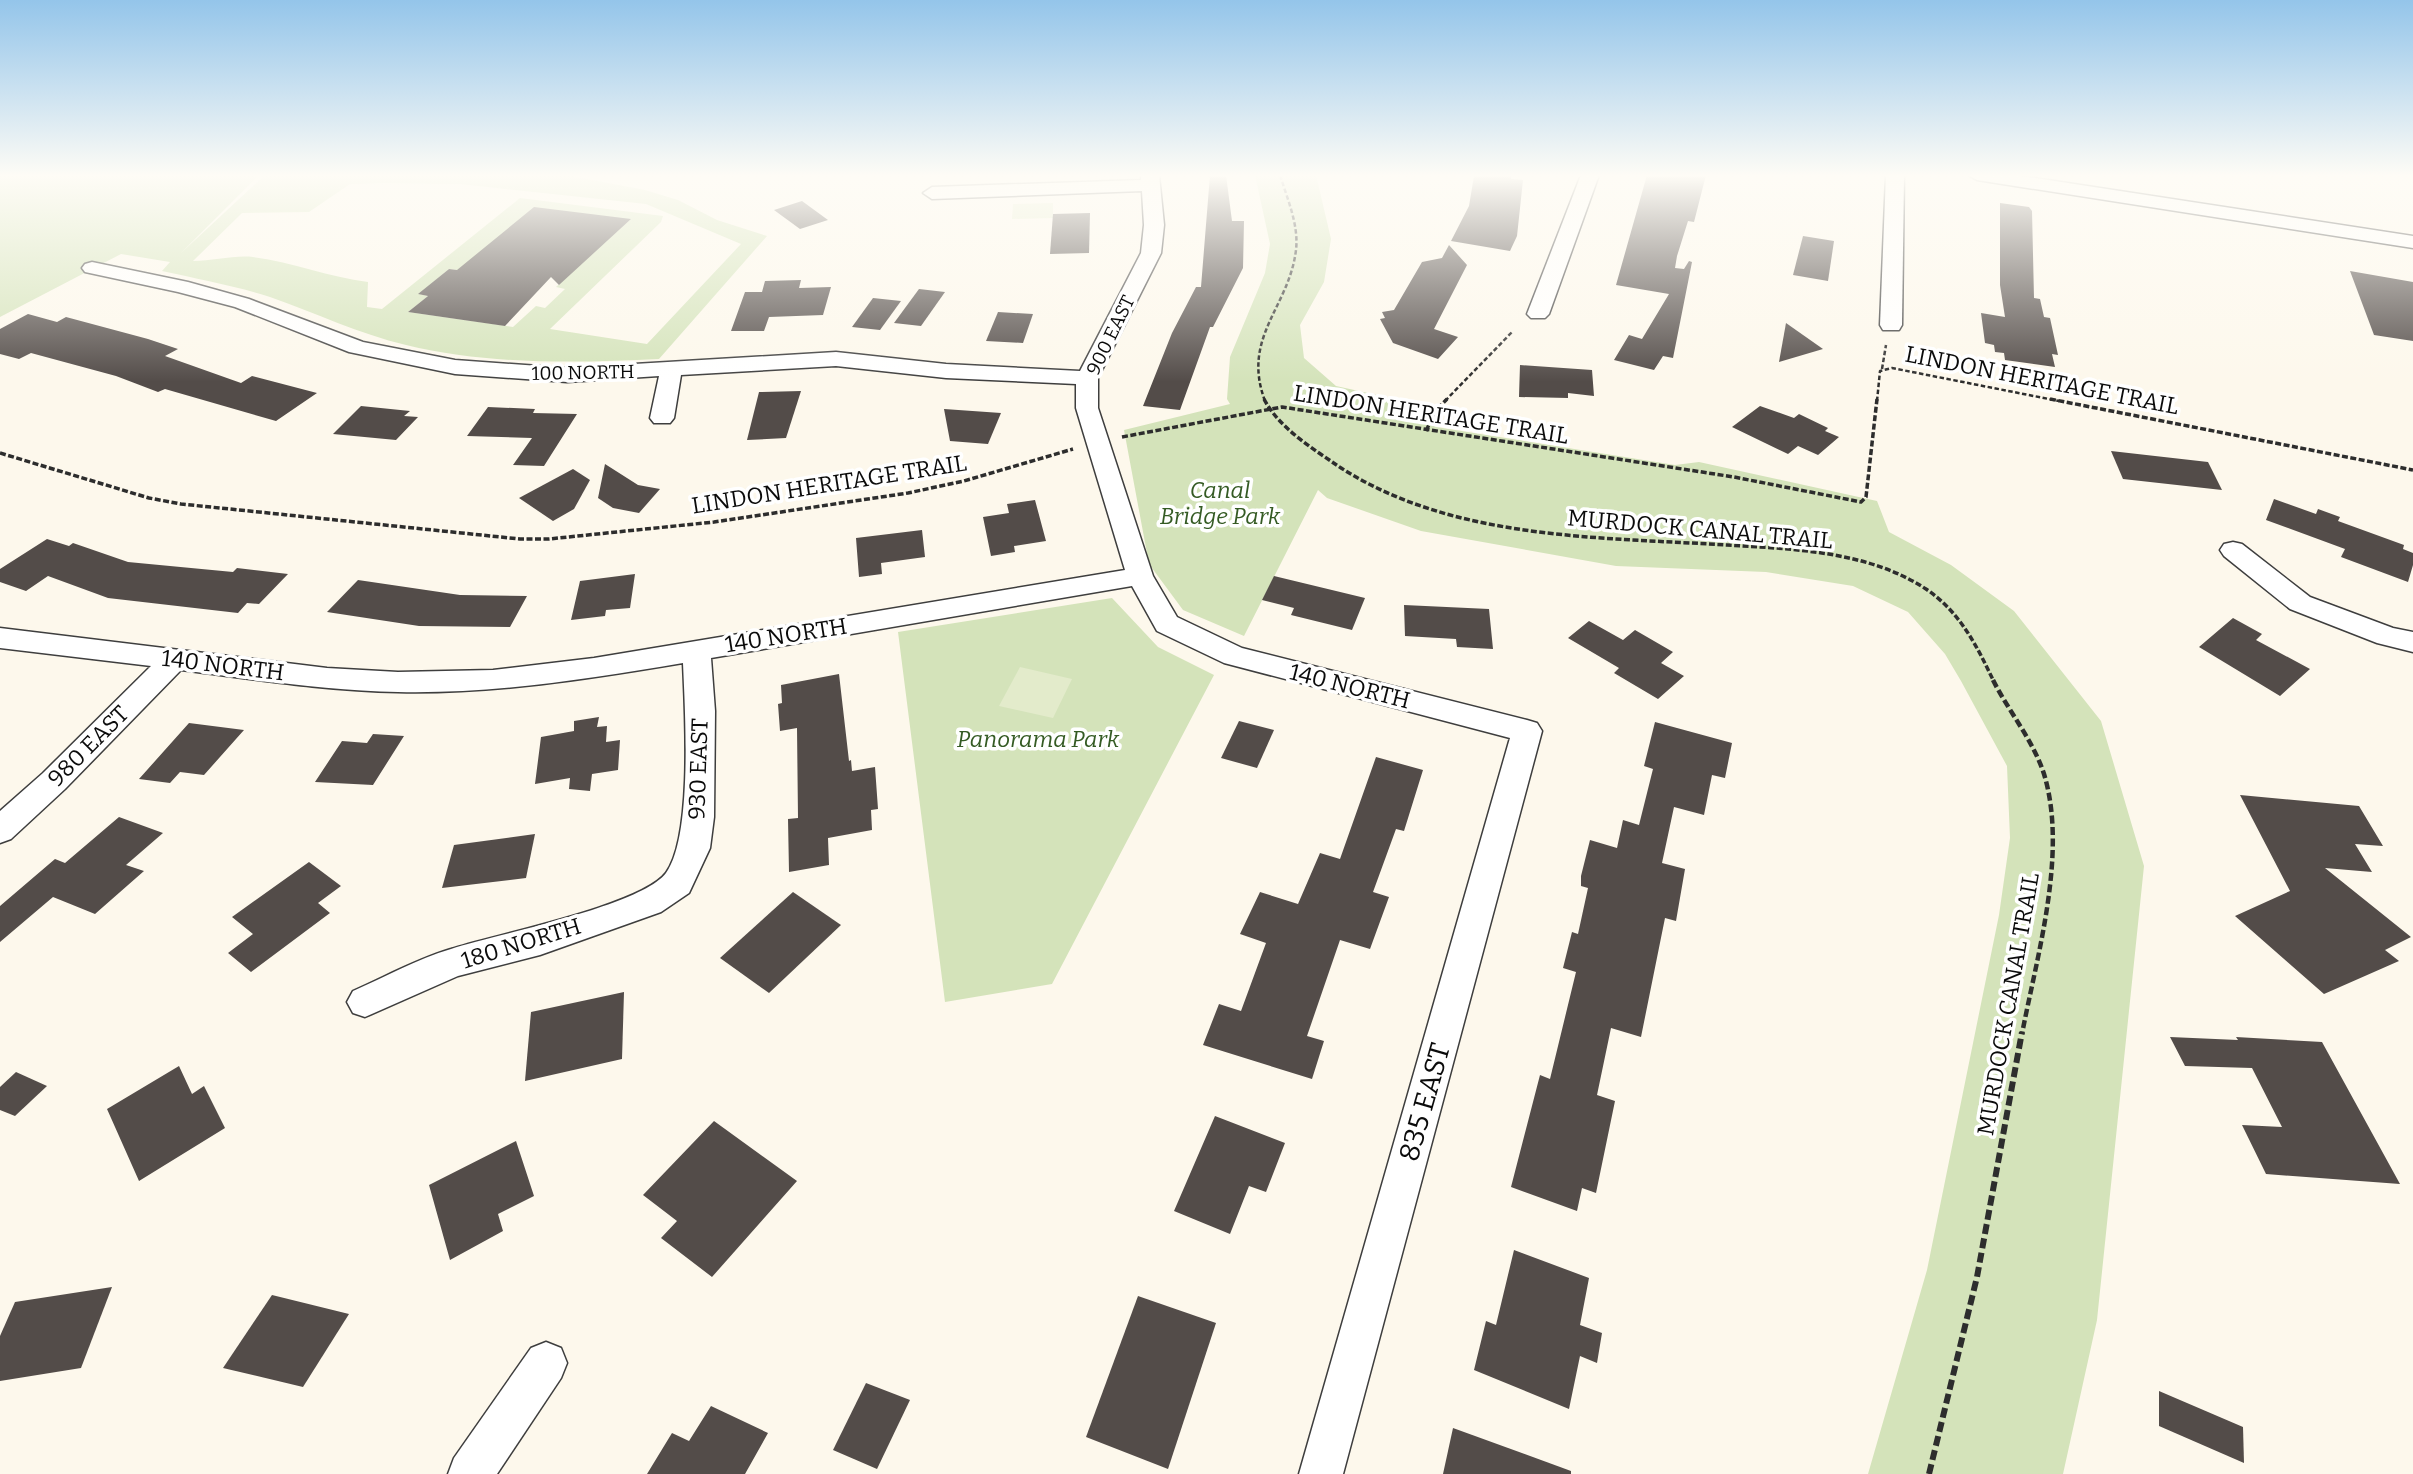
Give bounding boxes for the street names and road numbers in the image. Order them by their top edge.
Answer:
street label: 900 EAST [1081,292,1140,379]
street label: LINDON HERITAGE TRAIL [1903,340,2181,420]
street label: 100 NORTH [531,360,635,385]
street label: LINDON HERITAGE TRAIL [1291,378,1571,450]
street label: LINDON HERITAGE TRAIL [689,448,969,520]
street label: MURDOCK CANAL TRAIL [1566,503,1834,555]
street label: 140 NORTH [723,612,849,658]
street label: 140 NORTH [160,644,286,686]
street label: 140 NORTH [1287,658,1413,714]
street label: 980 EAST [42,700,134,792]
street label: 930 EAST [682,718,714,820]
street label: MURDOCK CANAL TRAIL [1971,870,2045,1138]
street label: 180 NORTH [458,912,584,974]
street label: 835 EAST [1392,1039,1457,1165]

